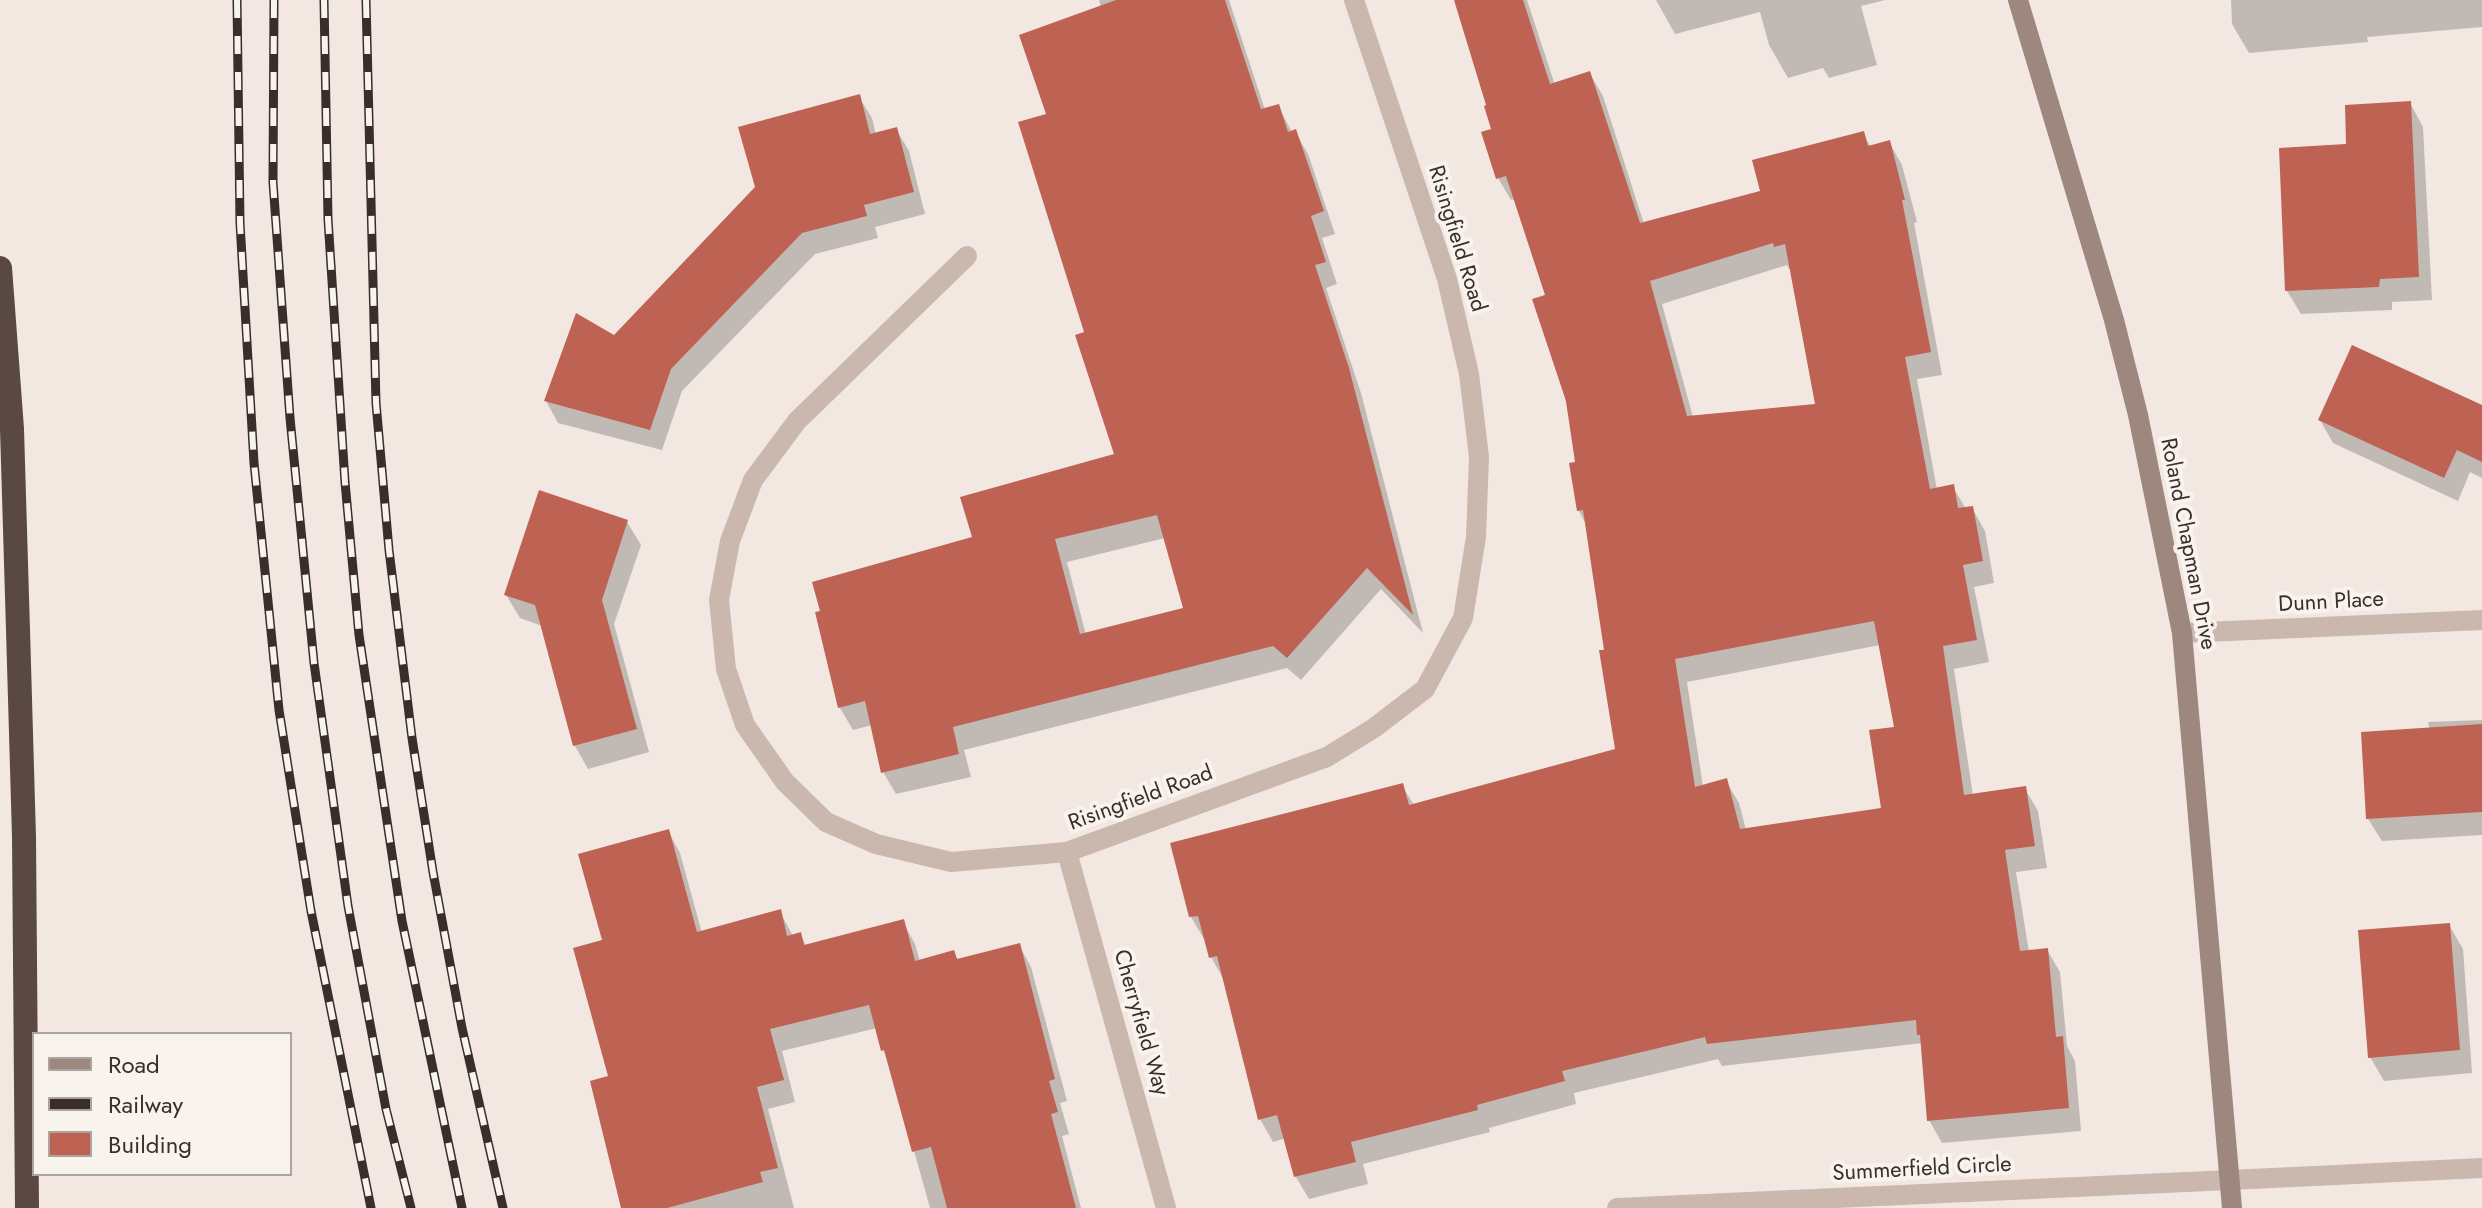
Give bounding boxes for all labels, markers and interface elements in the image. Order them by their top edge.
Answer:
street label: Risingfield Road [1421,163,1491,315]
street label: Roland Chapman Drive [2154,436,2220,652]
street label: Dunn Place [2278,587,2384,619]
street label: Risingfield Road [1065,761,1217,837]
street label: Cherryfield Way [1107,947,1173,1099]
legend [32,1032,292,1176]
text: Road [108,1047,160,1082]
text: Railway [108,1087,183,1122]
text: Building [108,1127,192,1162]
street label: Summerfield Circle [1832,1152,2012,1188]

